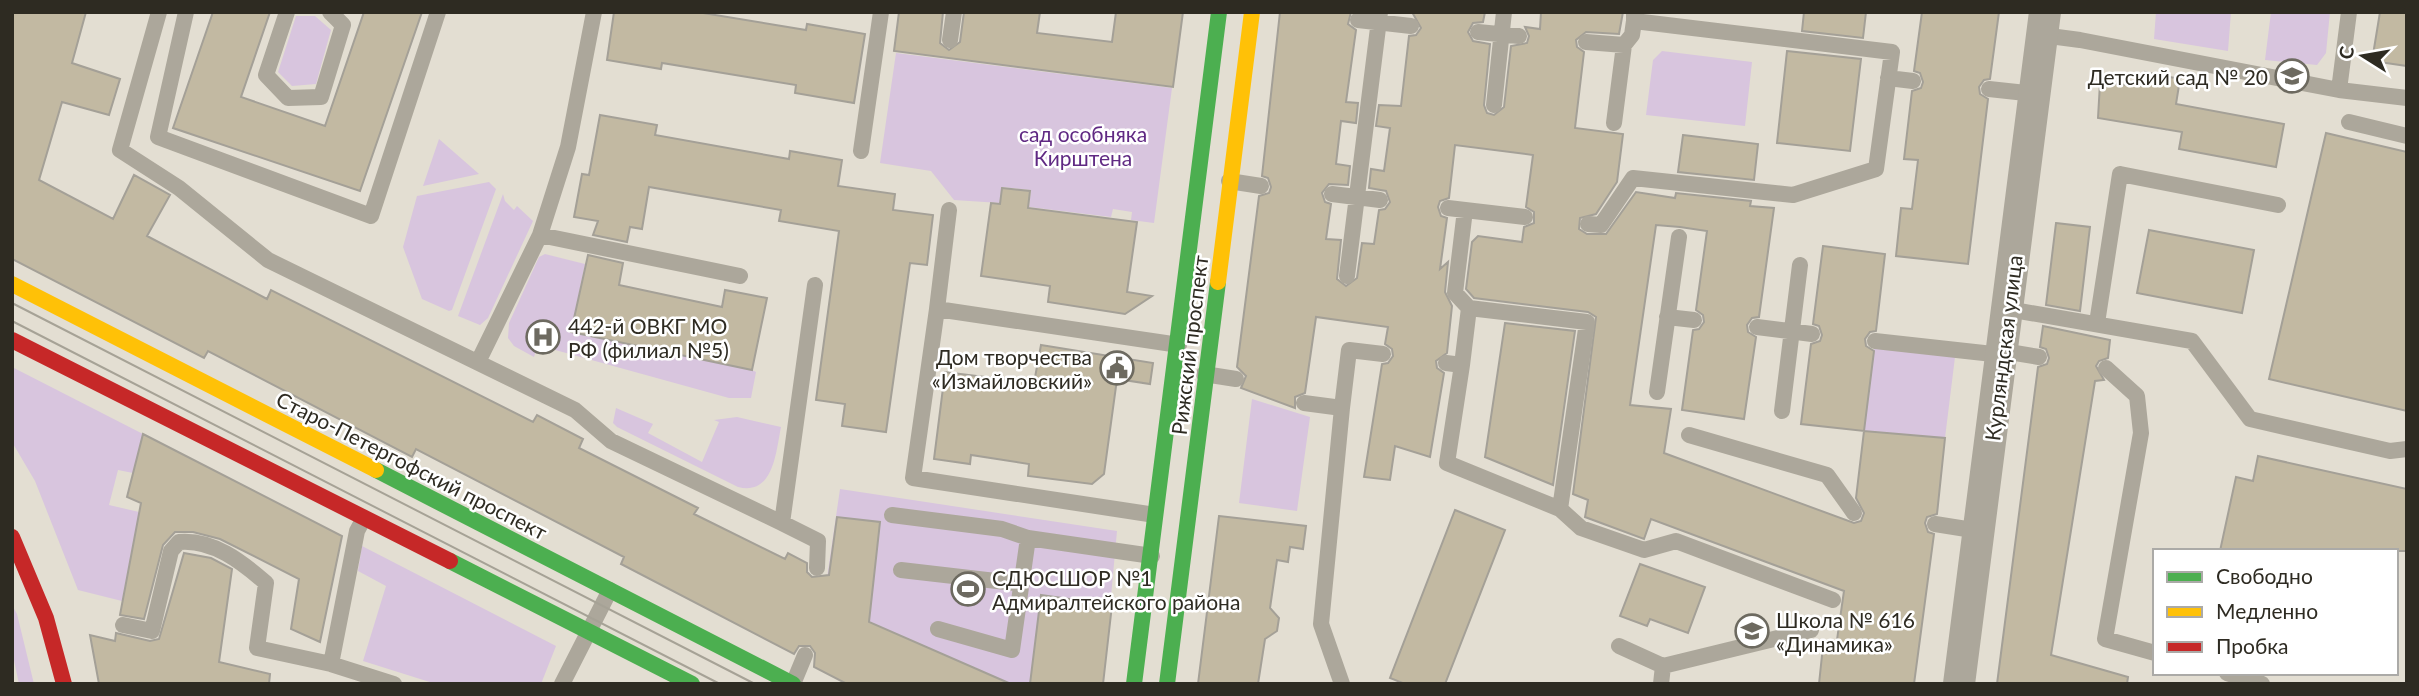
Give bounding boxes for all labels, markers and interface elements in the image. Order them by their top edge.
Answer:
north arrow [2328,21,2398,91]
text: С [2333,44,2358,61]
school or university icon: Детский сад № 20 [2273,57,2311,95]
place label: Детский сад № 20 [2088,64,2268,89]
park label: сад особняка Кирштена [1019,121,1147,170]
street label: Рижский проспект [1166,253,1212,436]
street label: Курляндская улица [1979,254,2027,442]
place label: 442-й ОВКГ МО РФ (филиал №5) [568,313,729,362]
hospital icon: 442-й ОВКГ МО РФ (филиал №5) [524,318,562,356]
place label: Дом творчества «Измайловский» [932,344,1092,393]
public building icon: Дом творчества «Измайловский» [1098,349,1136,387]
street label: Старо-Петергофский проспект [273,386,552,544]
legend [2153,549,2398,675]
text: Свободно [2216,563,2313,588]
place label: СДЮСШОР №1 Адмиралтейского района [992,565,1240,614]
sports icon: СДЮСШОР №1 Адмиралтейского района [949,570,987,608]
text: Медленно [2216,598,2318,623]
place label: Школа № 616 «Динамика» [1776,607,1915,656]
school or university icon: Школа № 616 «Динамика» [1733,612,1771,650]
text: Пробка [2216,633,2289,658]

